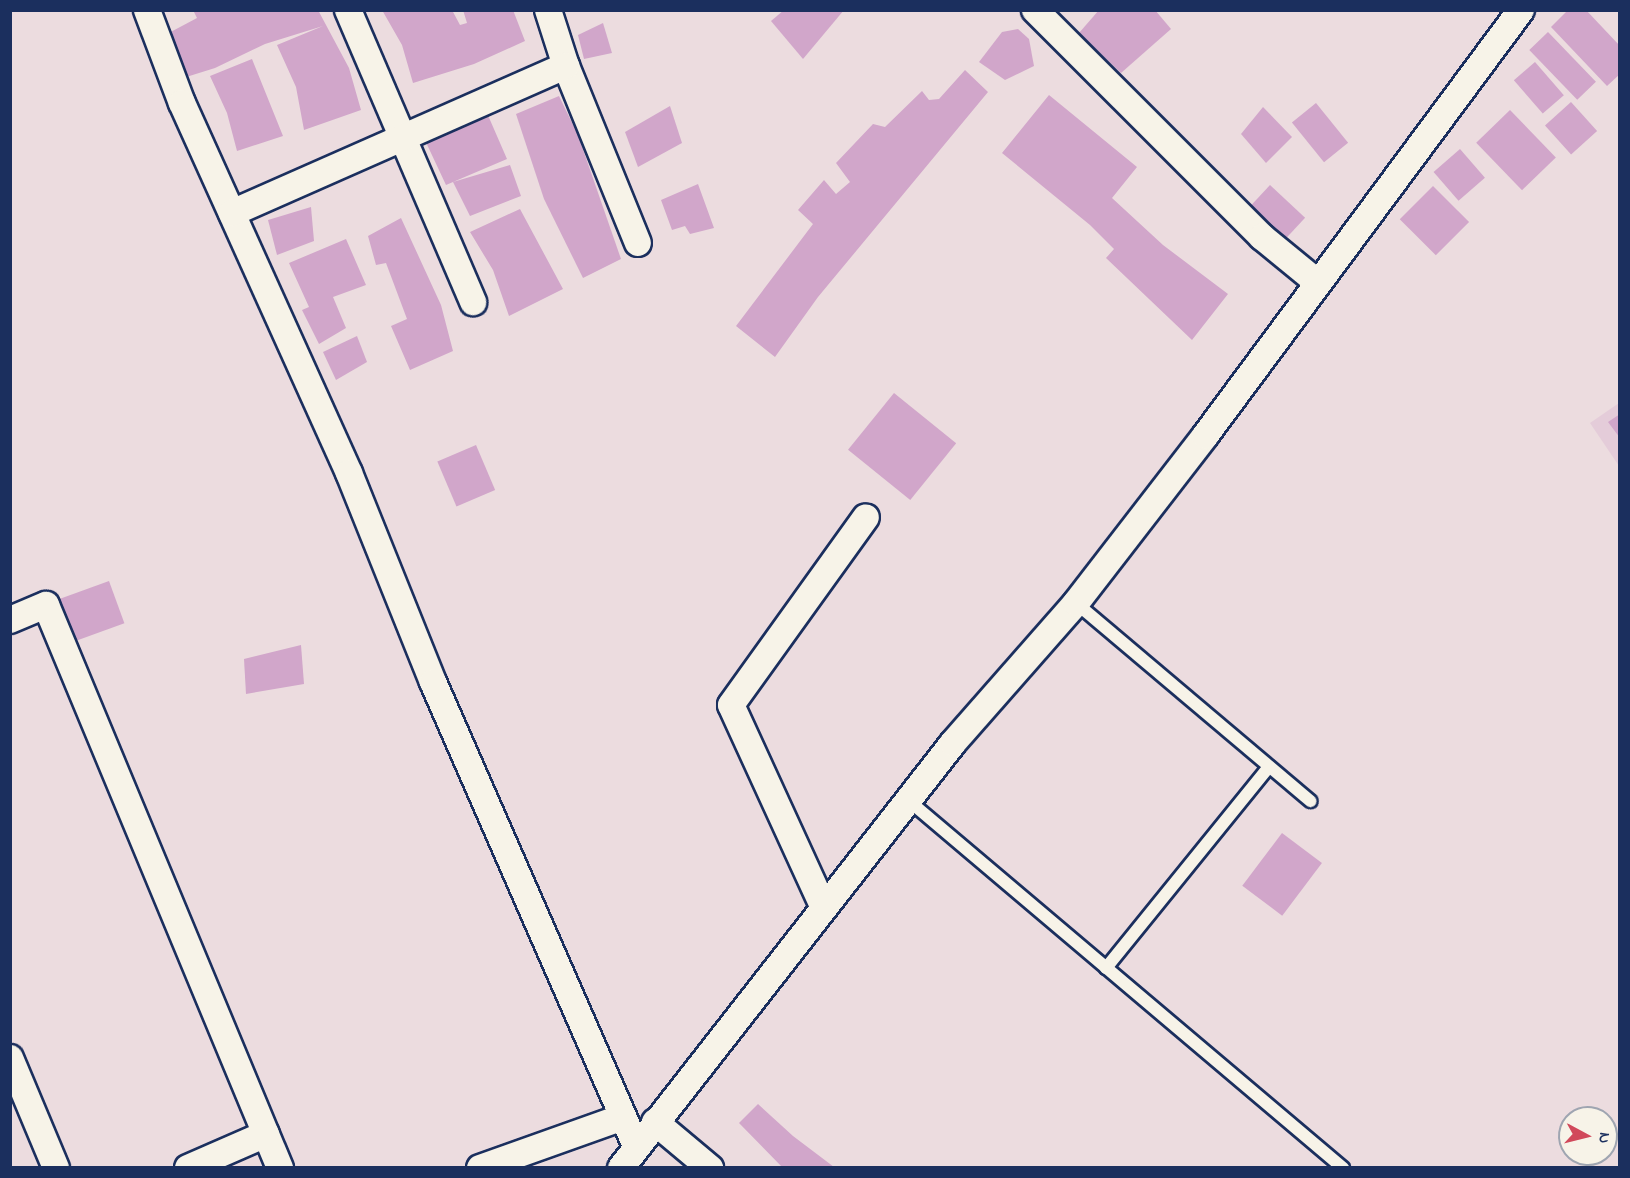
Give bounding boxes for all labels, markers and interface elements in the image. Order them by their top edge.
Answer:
north arrow [1558,1106,1618,1166]
text: N [1591,1131,1616,1145]

